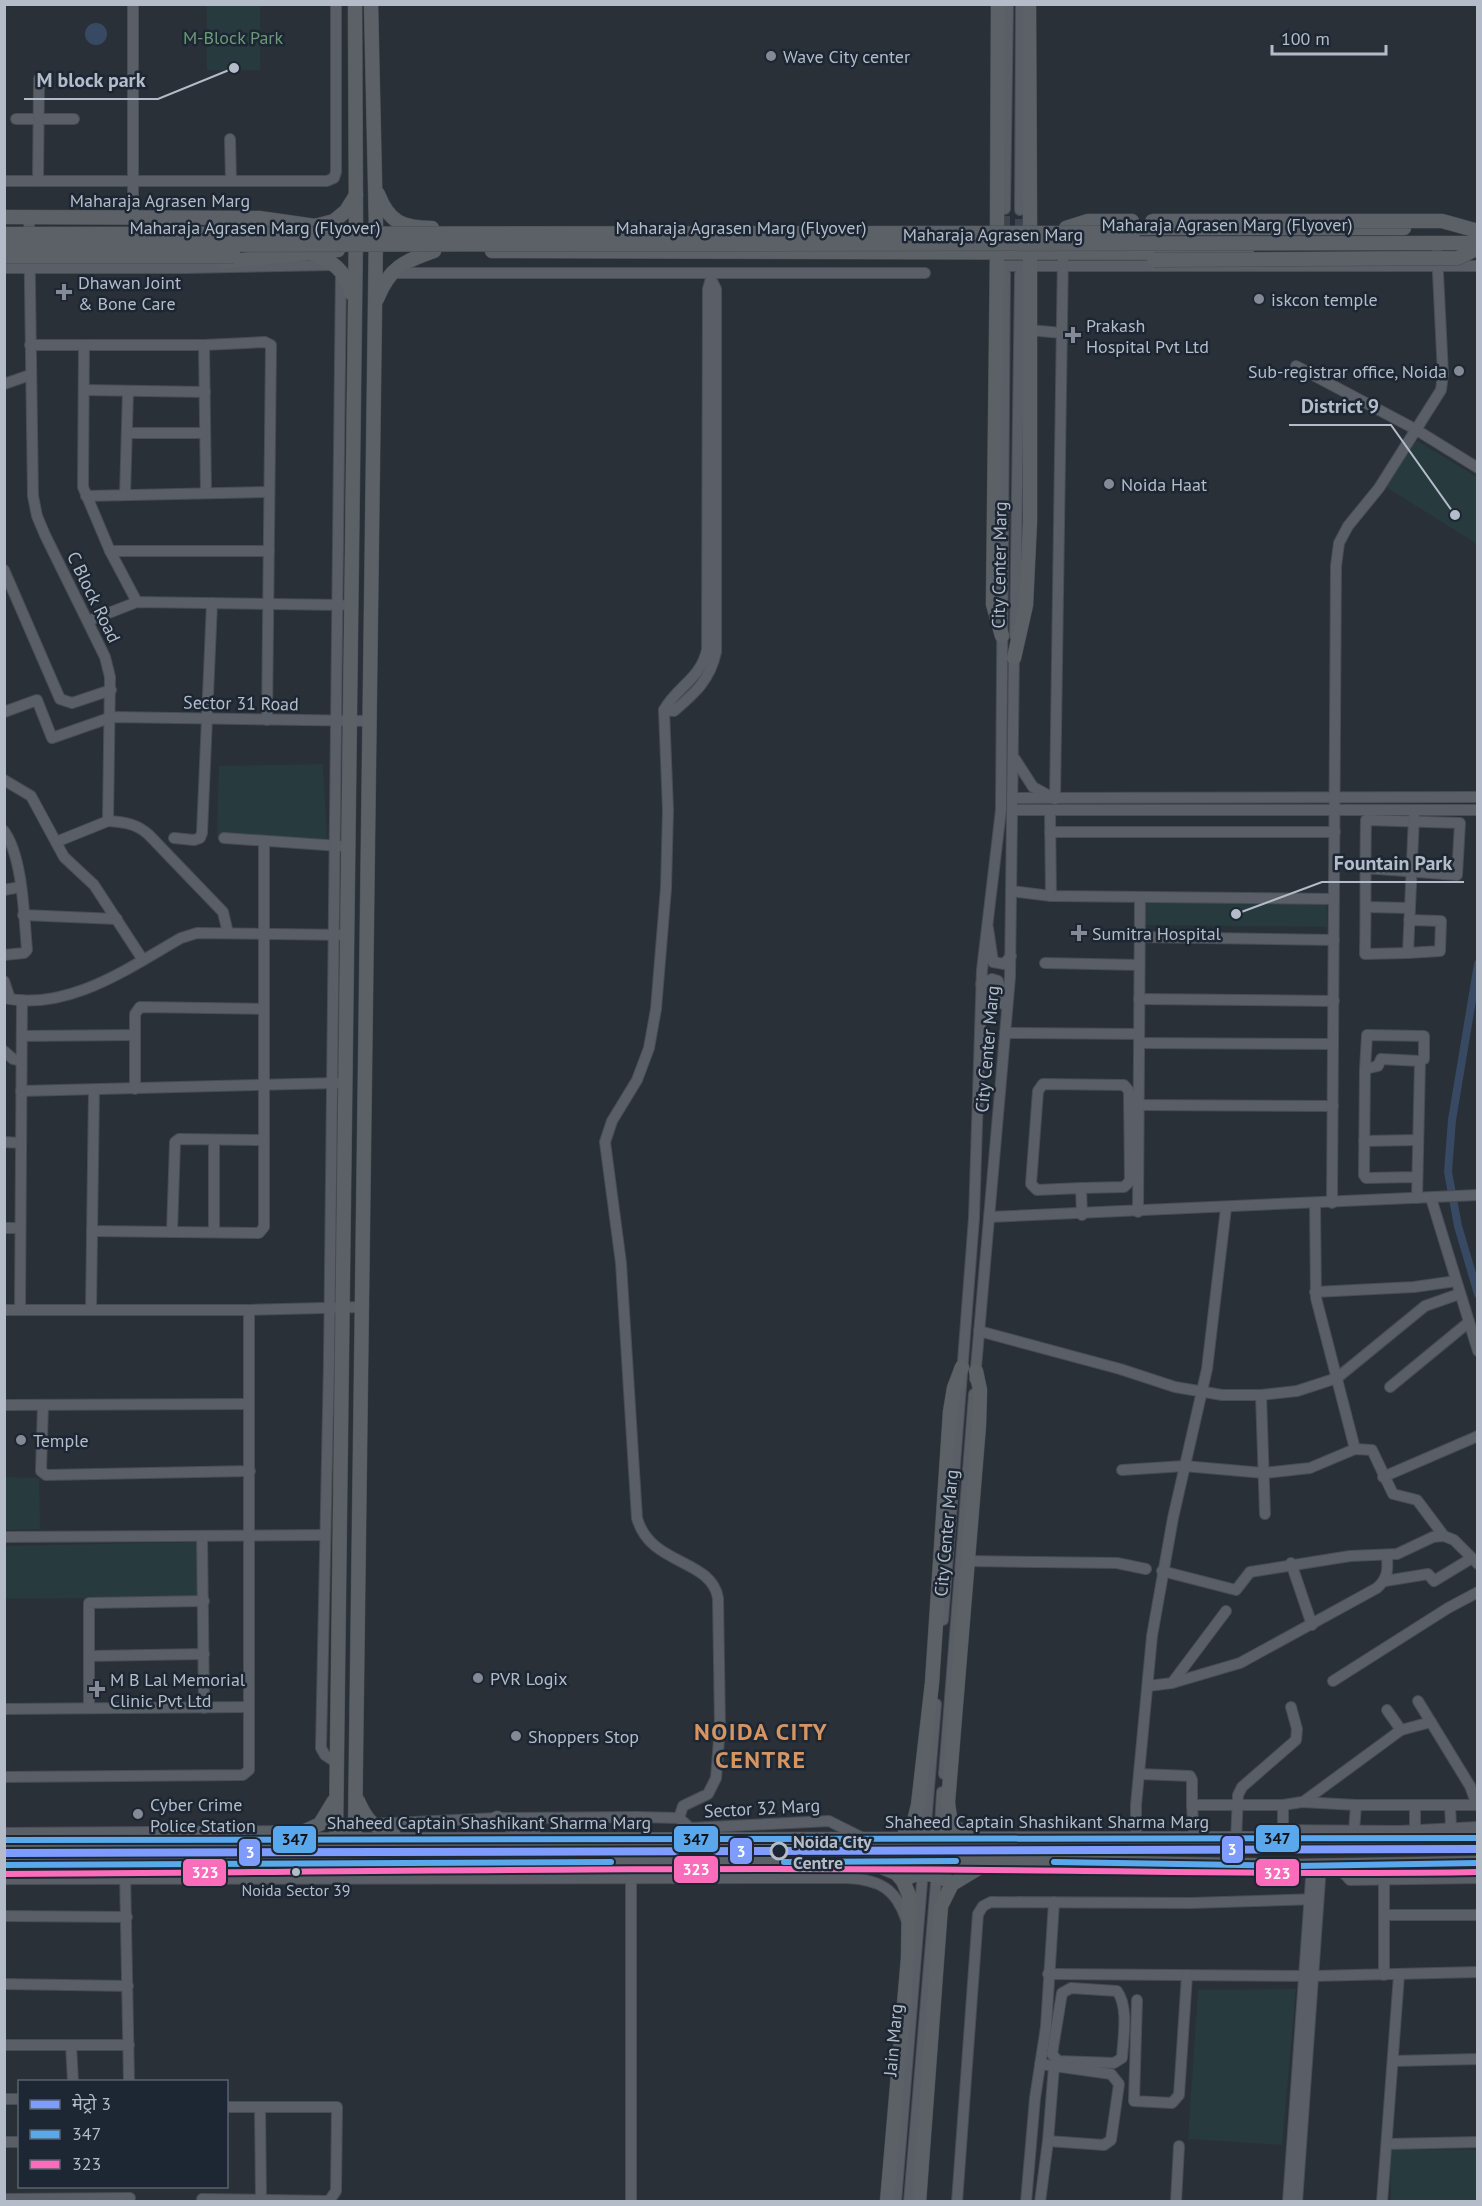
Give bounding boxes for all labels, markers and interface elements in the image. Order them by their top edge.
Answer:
scale bar [1272,18,1386,56]
park label: M-Block Park [183,26,283,49]
text: 100 m [1281,27,1330,50]
place label: Wave City center [783,45,910,68]
marker: Wave City center [764,49,778,63]
callout: M block park [24,61,158,99]
text: M block park [37,67,146,93]
street label: Maharaja Agrasen Marg [70,189,250,212]
street label: Maharaja Agrasen Marg (Flyover) [1101,213,1353,236]
street label: Maharaja Agrasen Marg (Flyover) [129,216,381,239]
street label: Maharaja Agrasen Marg (Flyover) [615,216,867,239]
street label: Maharaja Agrasen Marg [903,223,1083,246]
place label: Dhawan Joint & Bone Care [78,271,181,315]
marker: Dhawan Joint & Bone Care [55,283,73,301]
place label: iskcon temple [1271,288,1378,311]
marker: iskcon temple [1252,292,1266,306]
place label: Prakash Hospital Pvt Ltd [1086,314,1209,358]
marker: Prakash Hospital Pvt Ltd [1064,326,1082,344]
place label: Sub-registrar office, Noida [1248,360,1447,383]
marker: Sub-registrar office, Noida [1452,364,1466,378]
callout: District 9 [1289,387,1391,425]
text: District 9 [1301,393,1379,419]
place label: Noida Haat [1121,473,1207,496]
marker: Noida Haat [1102,477,1116,491]
street label: City Center Marg [986,501,1012,629]
street label: C Block Road [62,548,126,646]
street label: Sector 31 Road [183,690,299,716]
callout: Fountain Park [1322,844,1464,882]
text: Fountain Park [1334,850,1452,876]
place label: Sumitra Hospital [1092,922,1222,945]
marker: Sumitra Hospital [1070,924,1088,942]
street label: City Center Marg [970,985,1004,1113]
place label: Temple [33,1429,89,1452]
marker: Temple [14,1433,28,1447]
street label: City Center Marg [929,1469,963,1597]
place label: PVR Logix [490,1667,567,1690]
place label: M B Lal Memorial Clinic Pvt Ltd [110,1668,246,1712]
marker: PVR Logix [471,1671,485,1685]
marker: M B Lal Memorial Clinic Pvt Ltd [88,1680,106,1698]
district label: NOIDA CITY CENTRE [694,1716,828,1775]
place label: Shoppers Stop [528,1725,639,1748]
marker: Shoppers Stop [509,1729,523,1743]
place label: Cyber Crime Police Station [150,1793,256,1837]
street label: Sector 32 Marg [703,1793,821,1823]
marker: Cyber Crime Police Station [131,1807,145,1821]
street label: Shaheed Captain Shashikant Sharma Marg [885,1810,1209,1833]
street label: Shaheed Captain Shashikant Sharma Marg [327,1811,651,1834]
line badge: 347 [1255,1824,1300,1853]
line badge: 347 [272,1825,317,1854]
line badge: 347 [673,1825,719,1853]
text: 347 [1263,1828,1291,1848]
text: 347 [281,1829,309,1849]
text: 347 [682,1829,710,1849]
place label: Noida City Centre [793,1830,872,1874]
line badge: 3 [1221,1835,1244,1864]
line badge: 3 [729,1837,753,1865]
line badge: 3 [238,1838,261,1867]
text: 3 [1227,1839,1237,1859]
text: 3 [736,1841,746,1861]
text: 3 [245,1842,255,1862]
marker: Noida City Centre [770,1842,788,1860]
line badge: 323 [673,1855,719,1884]
line badge: 323 [182,1858,227,1887]
line badge: 323 [1255,1858,1300,1887]
text: 323 [682,1859,710,1879]
text: 323 [191,1862,219,1882]
text: 323 [1263,1863,1291,1883]
marker: Noida Sector 39 [290,1866,302,1878]
place label: Noida Sector 39 [241,1880,351,1900]
street label: Jain Marg [878,2003,908,2078]
legend [18,2080,228,2188]
text: मेट्रो 3 [72,2092,111,2115]
text: 347 [72,2122,101,2145]
text: 323 [72,2152,101,2175]

